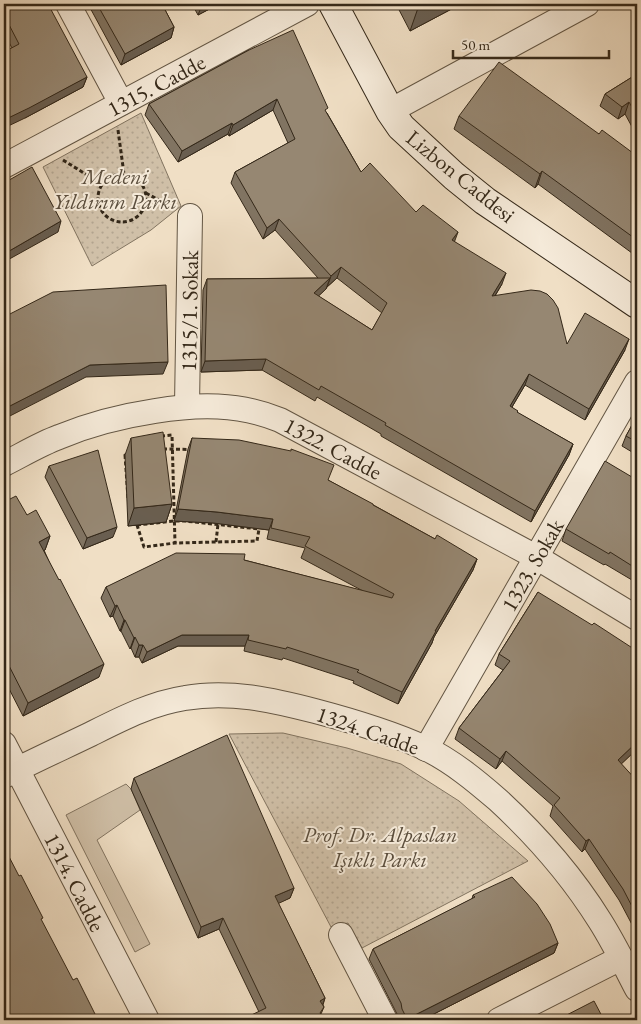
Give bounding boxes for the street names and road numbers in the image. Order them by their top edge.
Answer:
street label: 1315. Cadde [102,47,211,123]
street label: Lizbon Caddesi [400,123,521,229]
street label: 1315/1. Sokak [174,249,205,372]
street label: 1322. Cadde [279,411,387,487]
street label: 1323. Sokak [494,513,571,617]
street label: 1324. Cadde [313,699,424,762]
street label: 1314. Cadde [37,828,112,937]

